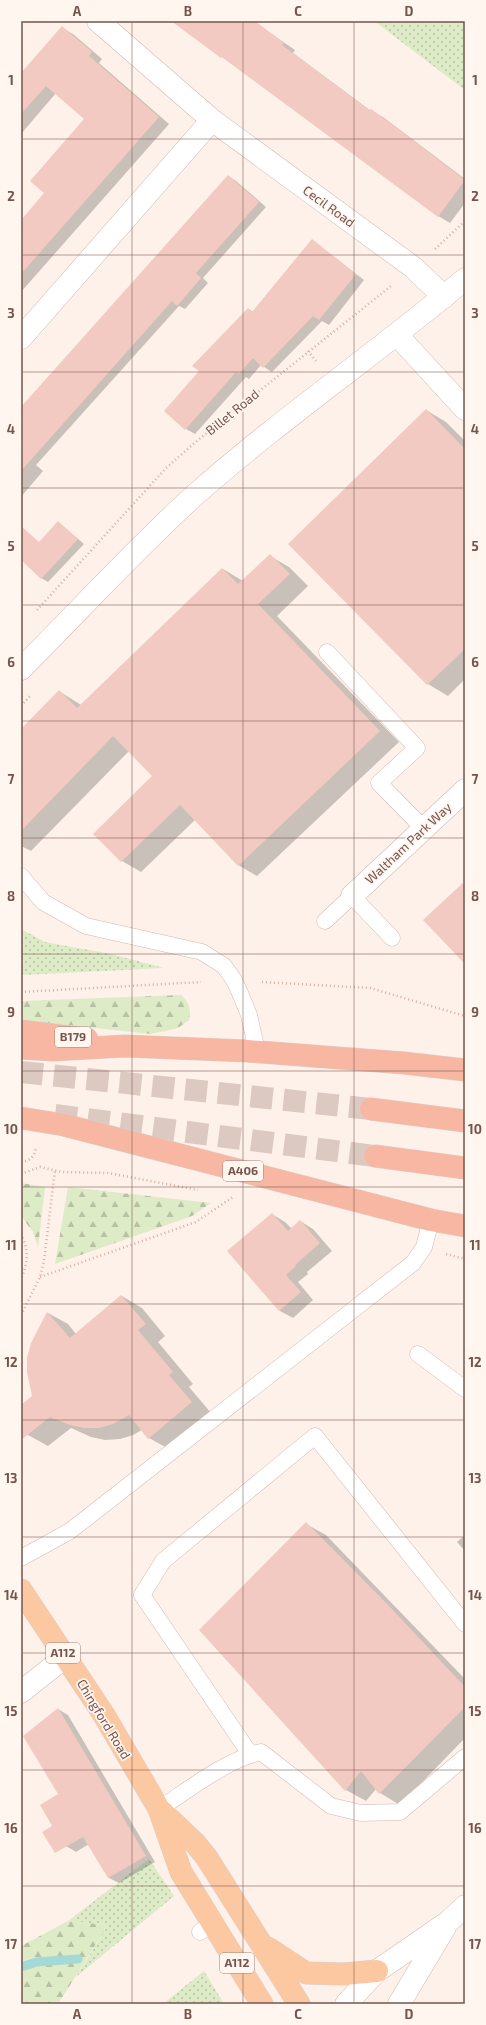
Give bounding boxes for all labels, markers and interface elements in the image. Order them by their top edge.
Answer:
text: A [73,3,82,19]
text: B [184,3,192,19]
text: C [294,3,302,19]
text: D [405,3,414,19]
text: 1 [8,72,14,88]
text: 1 [472,72,478,88]
street label: Cecil Road [300,182,358,230]
text: 2 [7,188,15,204]
text: 2 [471,188,479,204]
text: 3 [7,305,15,321]
text: 3 [471,305,479,321]
street label: Billet Road [202,386,262,438]
text: 4 [7,421,15,437]
text: 4 [471,421,479,437]
text: 5 [7,538,15,554]
text: 5 [471,538,479,554]
text: 6 [7,654,15,670]
text: 6 [471,654,479,670]
text: 7 [8,771,15,787]
text: 7 [472,771,479,787]
street label: Waltham Park Way [361,799,455,887]
text: 8 [7,888,15,904]
text: 8 [471,888,479,904]
text: 9 [7,1004,15,1020]
text: 9 [471,1004,479,1020]
road number: B179 [55,1027,91,1047]
text: 10 [4,1121,18,1137]
text: 10 [468,1121,482,1137]
road number: A406 [223,1161,263,1181]
text: 11 [5,1237,17,1253]
text: 11 [469,1237,481,1253]
text: 12 [4,1354,18,1370]
text: 12 [468,1354,482,1370]
text: 13 [5,1470,18,1486]
text: 13 [469,1470,482,1486]
text: 14 [4,1587,18,1603]
text: 14 [468,1587,482,1603]
road number: A112 [46,1643,80,1663]
street label: Chingford Road [74,1676,134,1762]
text: 15 [5,1703,17,1719]
text: 15 [469,1703,481,1719]
text: 16 [4,1820,18,1836]
text: 16 [468,1820,482,1836]
text: 17 [5,1936,17,1952]
text: 17 [469,1936,481,1952]
road number: A112 [220,1953,254,1973]
text: A [73,2006,82,2022]
text: B [184,2006,192,2022]
text: C [294,2006,302,2022]
text: D [405,2006,414,2022]

